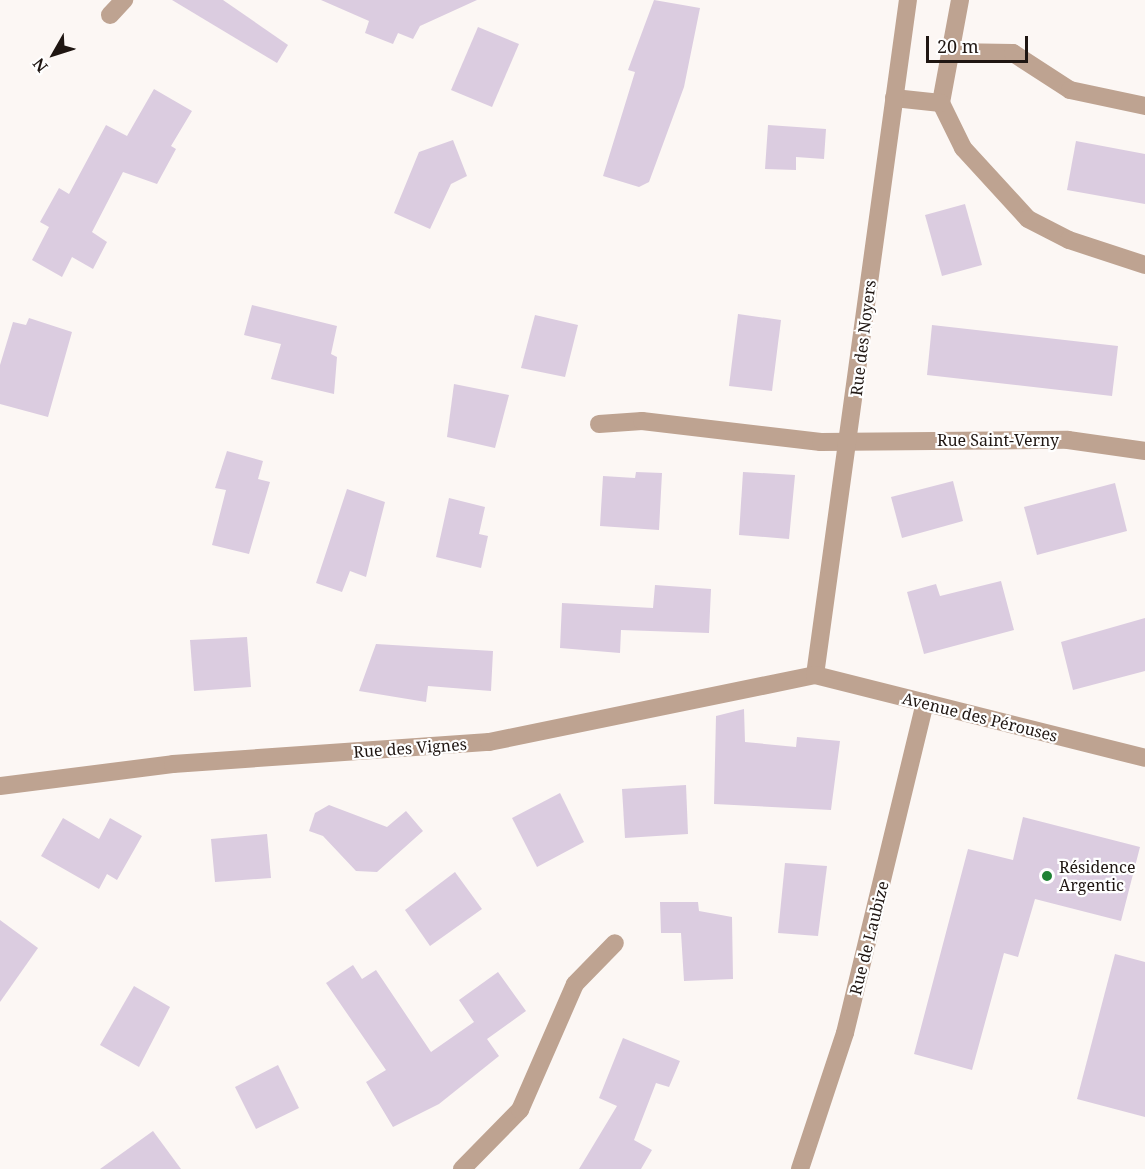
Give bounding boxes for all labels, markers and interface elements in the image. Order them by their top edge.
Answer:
north arrow [24,24,84,84]
scale bar [929,24,1031,62]
text: 20 m [937,34,979,58]
text: N [28,54,53,77]
street label: Rue des Noyers [846,279,880,397]
street label: Rue Saint-Verny [937,430,1059,450]
street label: Avenue des Pérouses [900,688,1060,746]
street label: Rue des Vignes [353,734,467,762]
place label: Résidence Argentic [1059,857,1136,895]
marker: Résidence Argentic [1040,869,1054,883]
street label: Rue de Laubize [846,879,892,997]

